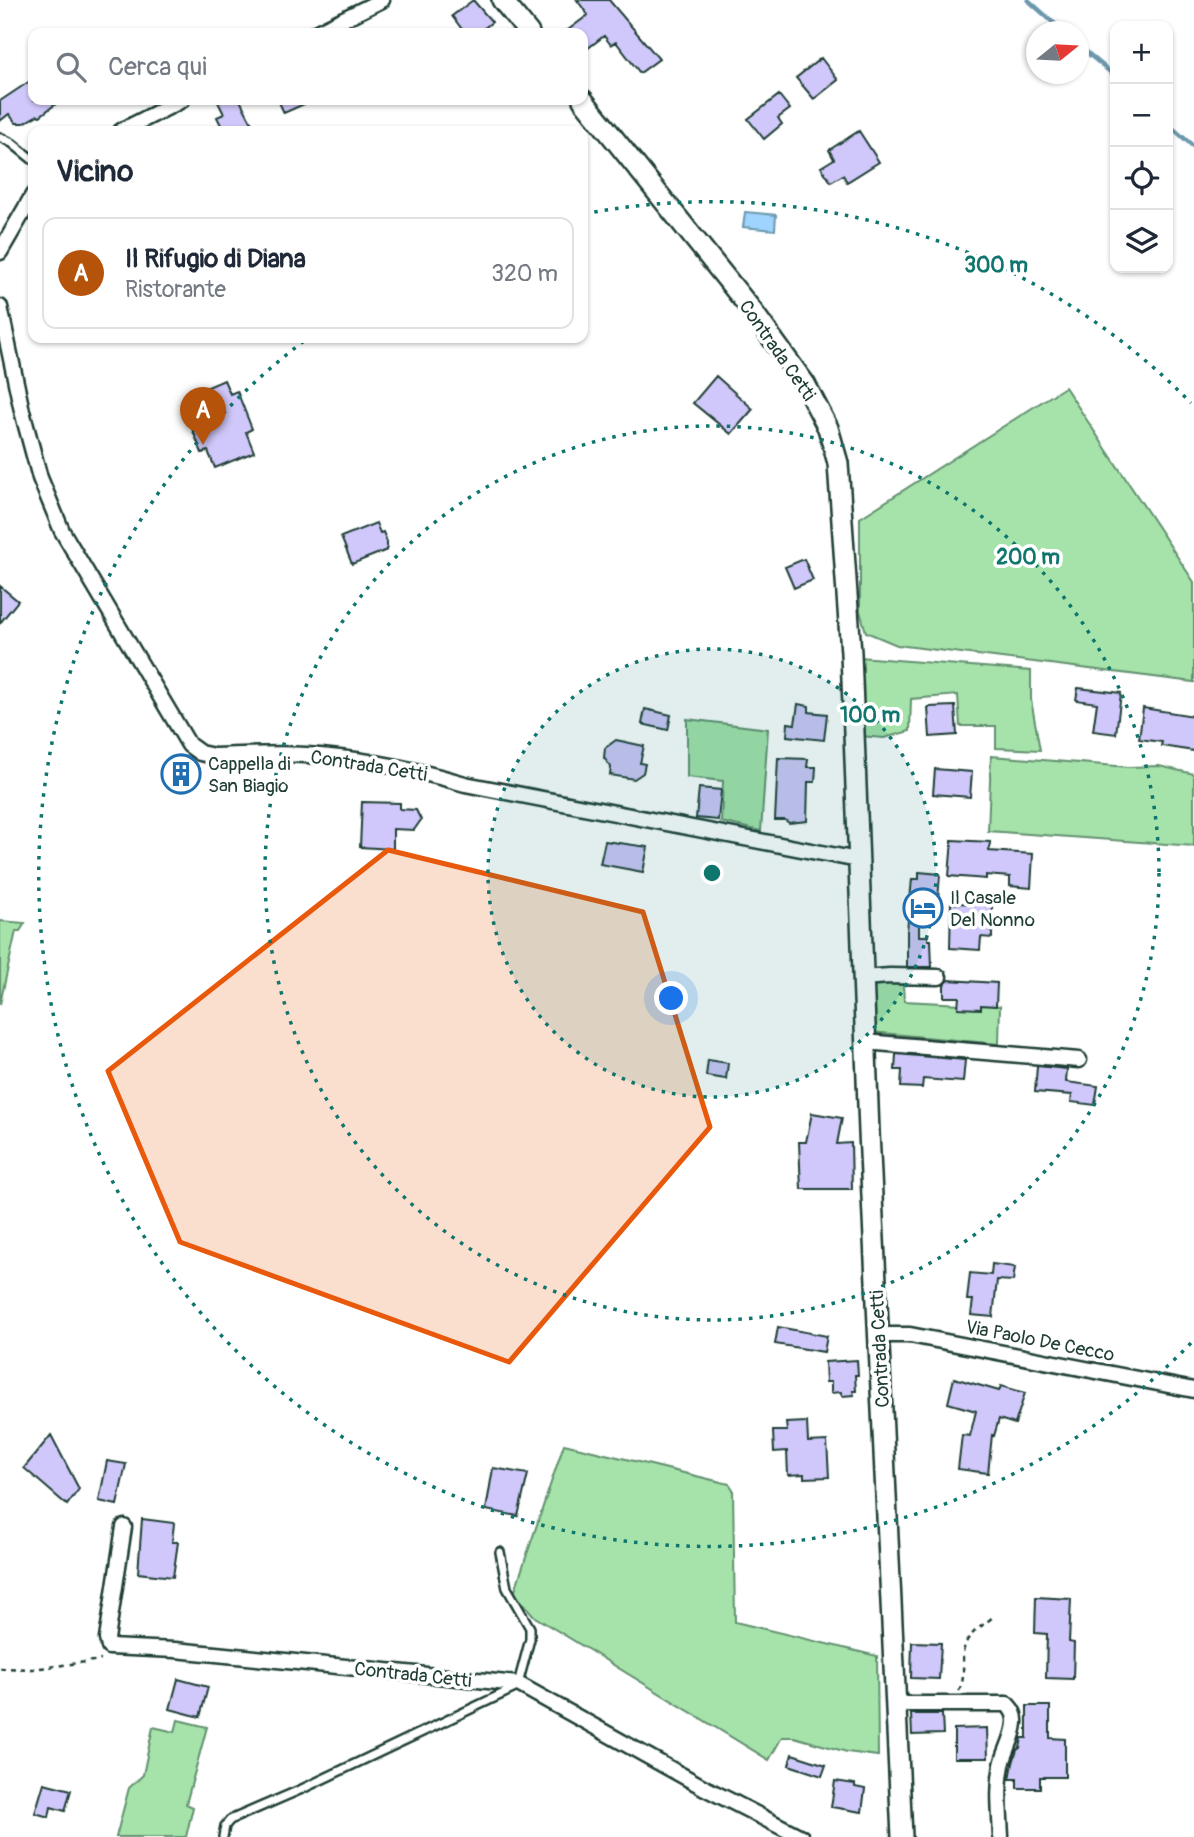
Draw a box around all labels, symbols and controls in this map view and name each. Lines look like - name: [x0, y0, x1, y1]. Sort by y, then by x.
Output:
- north arrow: [1026, 21, 1089, 84]
- map controls: [1110, 21, 1173, 273]
- button: +: [1110, 21, 1173, 84]
- search box: [28, 28, 588, 105]
- icon: search: [52, 48, 90, 86]
- text: Cerca qui: [108, 51, 207, 83]
- button: −: [1110, 84, 1173, 147]
- button: locate: [1110, 147, 1173, 210]
- text: Vicino: [56, 153, 133, 190]
- button: layers: [1110, 210, 1173, 273]
- text: Il Rifugio di Diana: [125, 243, 306, 275]
- text: 300 m: [964, 252, 1028, 279]
- text: A: [74, 259, 88, 288]
- text: 320 m: [491, 259, 558, 288]
- text: Ristorante: [125, 275, 226, 304]
- street label: Contrada Cetti: [734, 296, 821, 406]
- pin: A: [180, 387, 226, 445]
- text: 200 m: [996, 544, 1060, 571]
- text: 100 m: [840, 702, 900, 729]
- street label: Contrada Cetti: [309, 745, 429, 787]
- place label: Cappella di San Biagio: [208, 752, 291, 798]
- building icon: Cappella di San Biagio: [160, 753, 202, 795]
- centre of rings: [700, 861, 724, 885]
- place label: Il Casale Del Nonno: [950, 886, 1035, 932]
- hotel icon: Il Casale Del Nonno: [902, 887, 944, 929]
- your location: [654, 981, 688, 1015]
- street label: Contrada Cetti: [865, 1290, 895, 1408]
- street label: Via Paolo De Cecco: [963, 1315, 1116, 1367]
- street label: Contrada Cetti: [353, 1657, 473, 1693]

